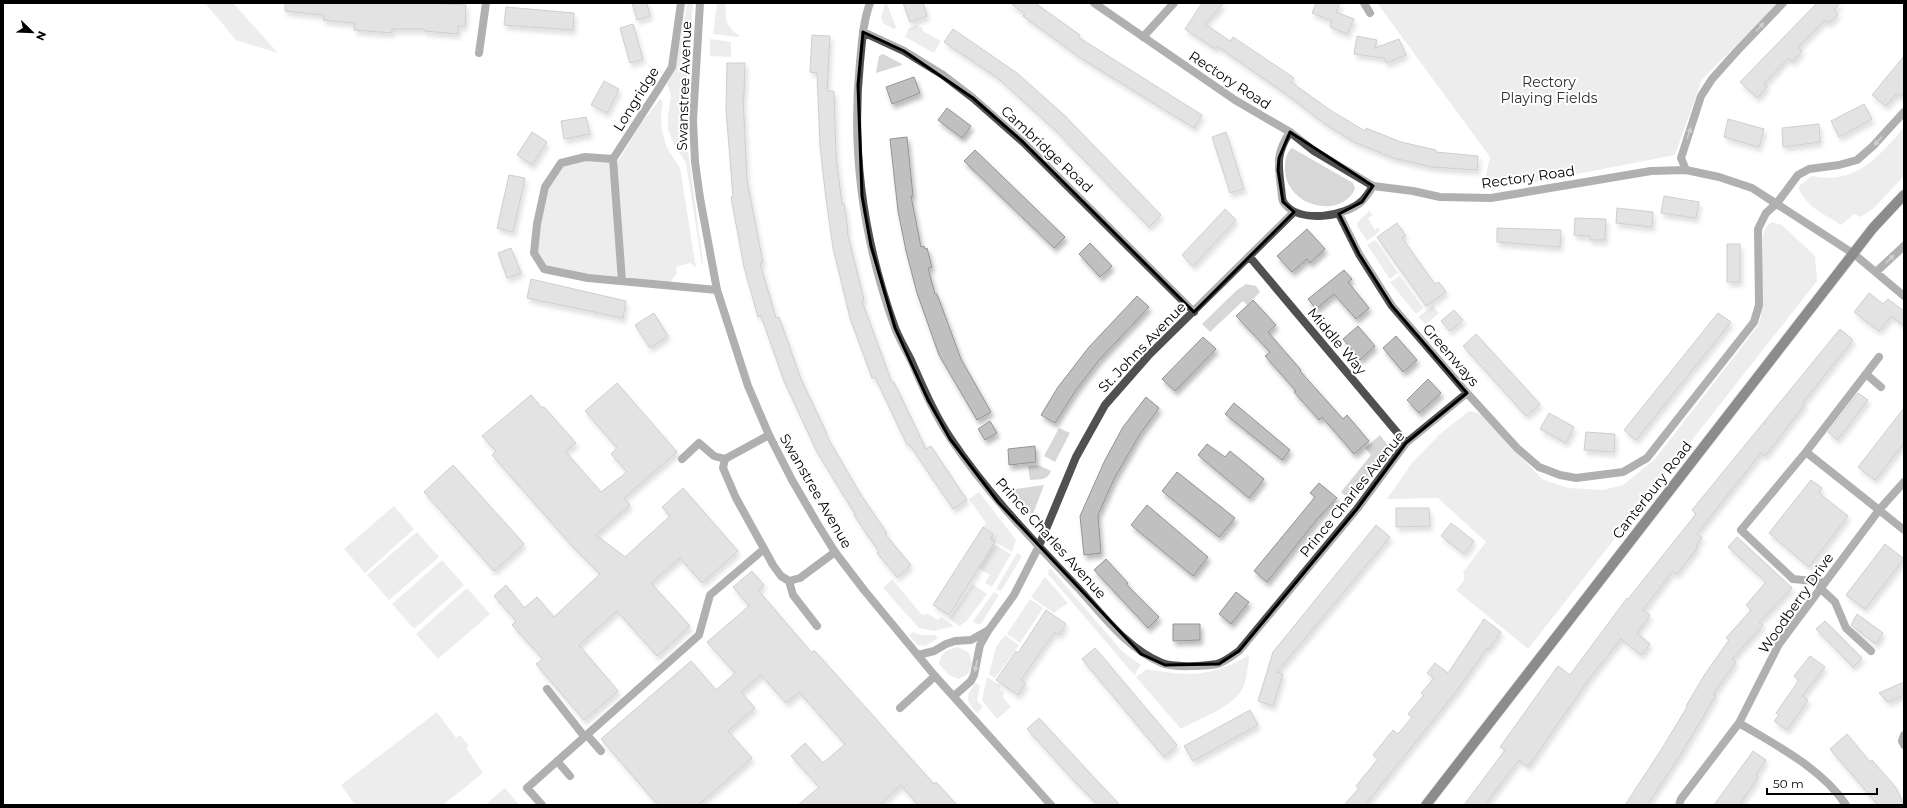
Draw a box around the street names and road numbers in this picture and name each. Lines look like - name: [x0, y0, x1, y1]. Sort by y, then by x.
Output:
- street label: Swanstree Avenue: [673, 21, 695, 151]
- street label: Rectory Road: [1186, 47, 1274, 113]
- street label: Longridge: [609, 63, 663, 135]
- street label: Cambridge Road: [997, 102, 1097, 196]
- street label: Rectory Road: [1480, 162, 1576, 192]
- street label: St. Johns Avenue: [1094, 298, 1190, 396]
- street label: Middle Way: [1304, 304, 1371, 379]
- street label: Greenways: [1419, 320, 1483, 390]
- street label: Prince Charles Avenue: [1296, 427, 1408, 561]
- street label: Swanstree Avenue: [776, 430, 856, 552]
- street label: Canterbury Road: [1608, 437, 1696, 543]
- street label: Prince Charles Avenue: [992, 474, 1110, 602]
- street label: Woodberry Drive: [1755, 549, 1837, 657]

